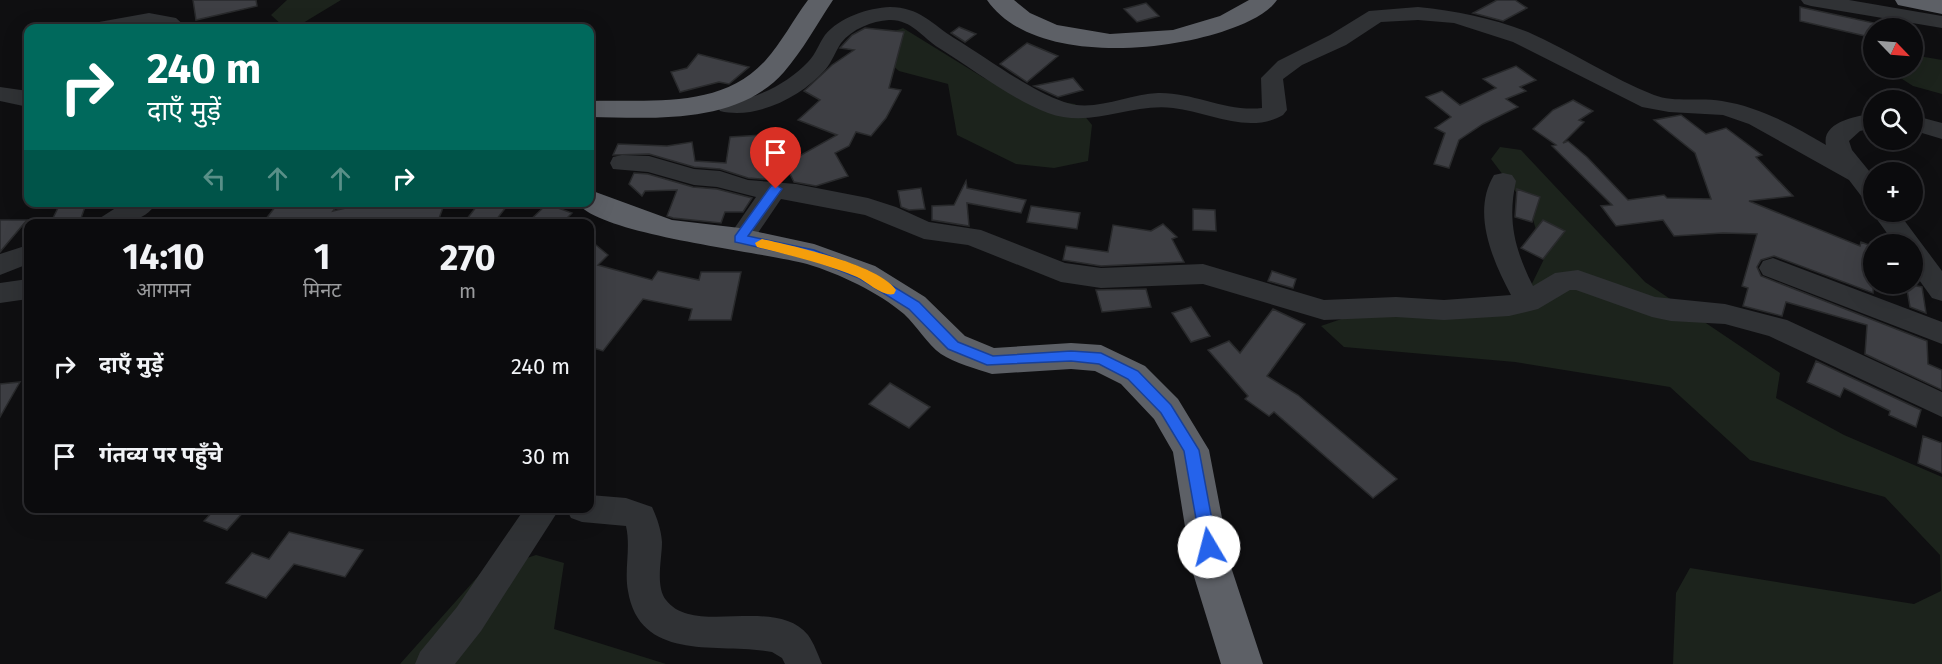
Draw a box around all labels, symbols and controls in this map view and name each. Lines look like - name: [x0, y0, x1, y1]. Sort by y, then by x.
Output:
- north arrow: [1863, 18, 1923, 78]
- map controls: [1863, 18, 1923, 294]
- text: 240 m: [147, 44, 261, 94]
- icon: right: [48, 48, 126, 126]
- button: search: [1863, 90, 1923, 150]
- text: दाएँ मुड़ें: [147, 95, 221, 127]
- pin: [750, 127, 801, 189]
- icon: arrive: [759, 136, 792, 169]
- icon: left: [198, 162, 231, 195]
- icon: ahead: [261, 162, 294, 195]
- icon: ahead: [324, 162, 357, 195]
- icon: right: [387, 162, 420, 195]
- button: +: [1863, 162, 1923, 222]
- button: −: [1863, 234, 1923, 294]
- text: 14:10: [122, 235, 205, 279]
- text: 1: [314, 235, 331, 279]
- text: 270: [440, 236, 496, 280]
- text: आगमन: [136, 278, 191, 302]
- text: मिनट: [303, 278, 341, 302]
- text: m: [459, 279, 476, 303]
- icon: right: [48, 350, 81, 383]
- text: दाएँ मुड़ें: [99, 351, 163, 378]
- text: 240 m: [511, 353, 570, 380]
- icon: arrive: [48, 440, 81, 473]
- text: गंतव्य पर पहुँचे: [99, 441, 223, 468]
- text: 30 m: [522, 443, 570, 470]
- position arrow: [1177, 515, 1241, 579]

